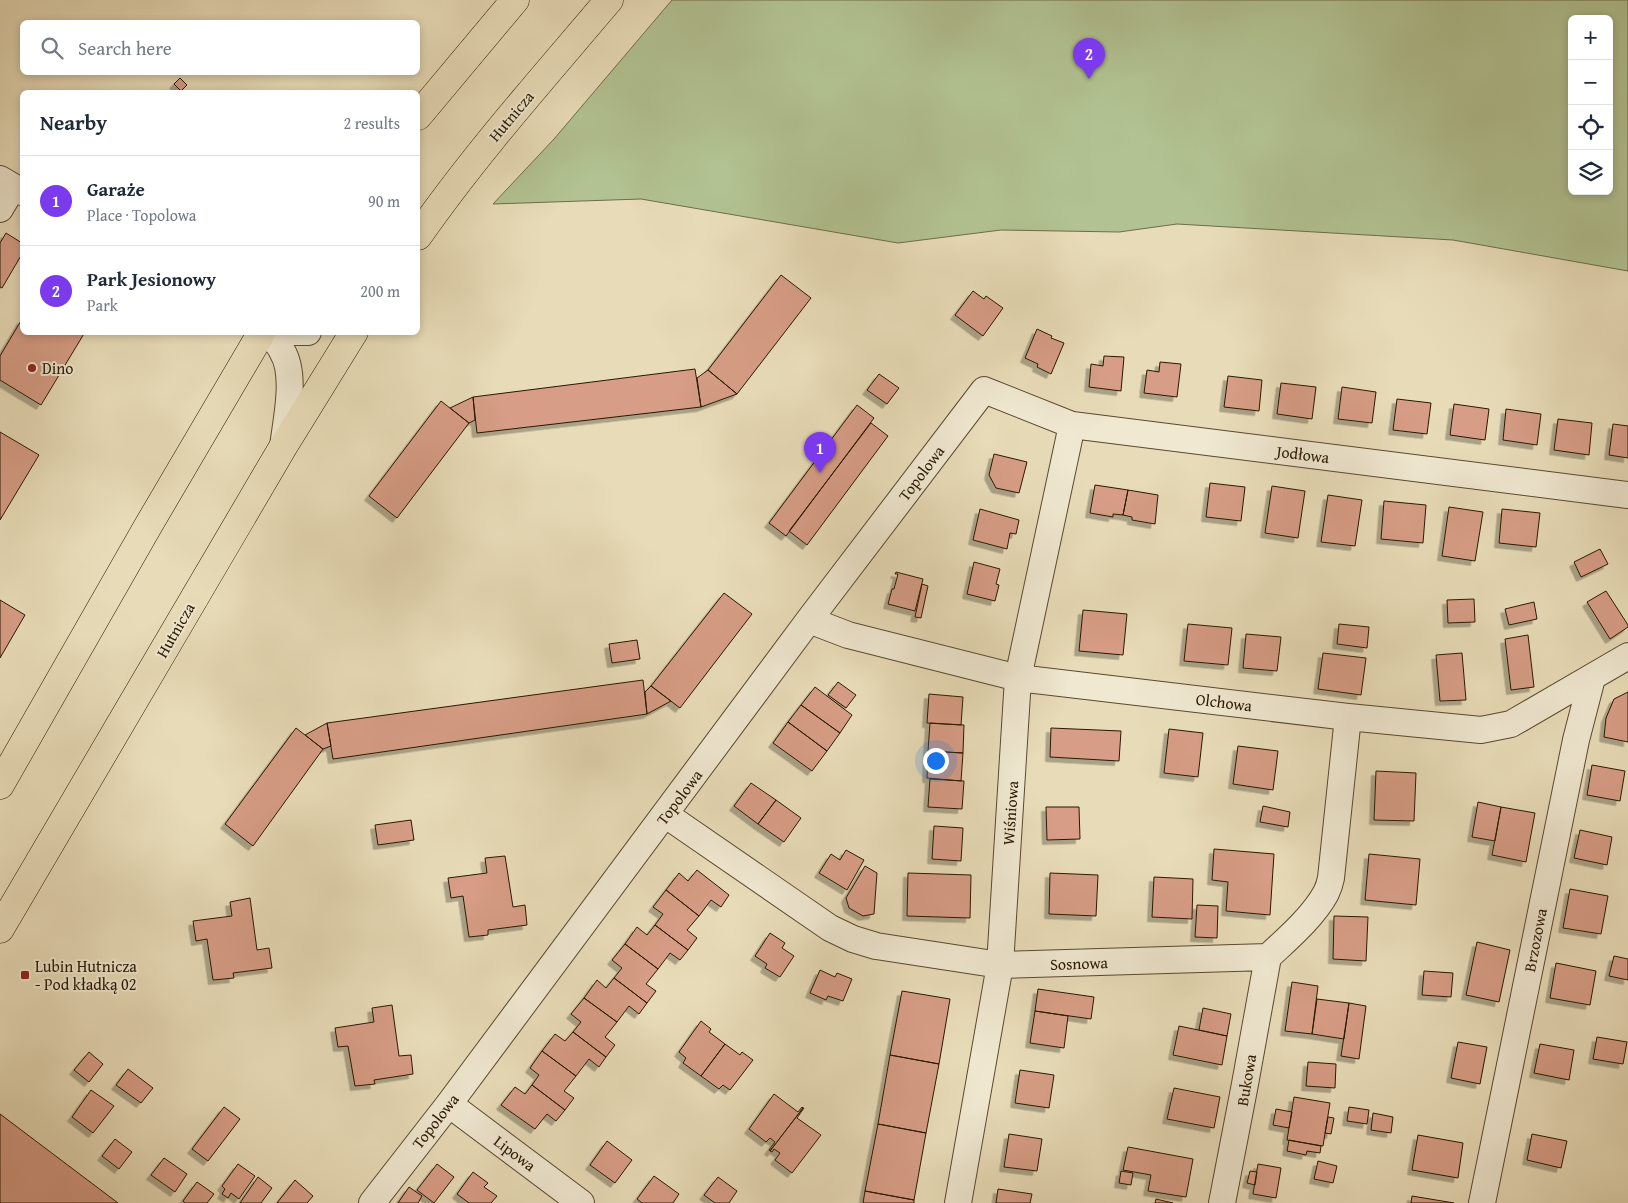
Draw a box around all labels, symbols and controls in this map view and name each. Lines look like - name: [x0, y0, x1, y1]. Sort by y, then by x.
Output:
- map controls: [1568, 15, 1613, 195]
- button: +: [1568, 15, 1613, 60]
- search box: [20, 20, 420, 75]
- icon: search: [38, 34, 66, 62]
- text: Search here: [78, 34, 172, 62]
- pin: 2: [1073, 38, 1105, 79]
- button: −: [1568, 60, 1613, 105]
- street label: Hutnicza: [483, 85, 540, 147]
- button: locate: [1568, 105, 1613, 150]
- text: Nearby: [40, 107, 107, 138]
- text: 2 results: [343, 111, 400, 135]
- button: layers: [1568, 150, 1613, 195]
- text: Garaże: [87, 175, 145, 203]
- text: 1: [52, 189, 60, 213]
- text: 90 m: [368, 189, 400, 213]
- text: Place · Topolowa: [87, 203, 196, 227]
- text: Park Jesionowy: [87, 265, 216, 293]
- text: 2: [52, 279, 60, 303]
- text: 200 m: [360, 279, 400, 303]
- text: Park: [87, 293, 118, 317]
- place label: Dino: [42, 356, 73, 380]
- marker: Dino: [26, 362, 38, 374]
- pin: 1: [804, 432, 836, 473]
- street label: Jodłowa: [1273, 439, 1331, 469]
- street label: Topolowa: [892, 440, 950, 506]
- street label: Hutnicza: [150, 598, 201, 662]
- street label: Olchowa: [1194, 687, 1254, 717]
- your location: [923, 748, 949, 774]
- street label: Topolowa: [650, 764, 708, 830]
- street label: Wiśniowa: [996, 780, 1024, 846]
- street label: Brzozowa: [1517, 906, 1553, 974]
- street label: Sosnowa: [1050, 950, 1109, 976]
- place label: Lubin Hutnicza - Pod kładką 02: [35, 954, 137, 996]
- marker: Lubin Hutnicza - Pod kładką 02: [19, 969, 31, 981]
- street label: Bukowa: [1230, 1052, 1262, 1108]
- street label: Topolowa: [406, 1088, 465, 1154]
- street label: Lipowa: [489, 1129, 542, 1177]

